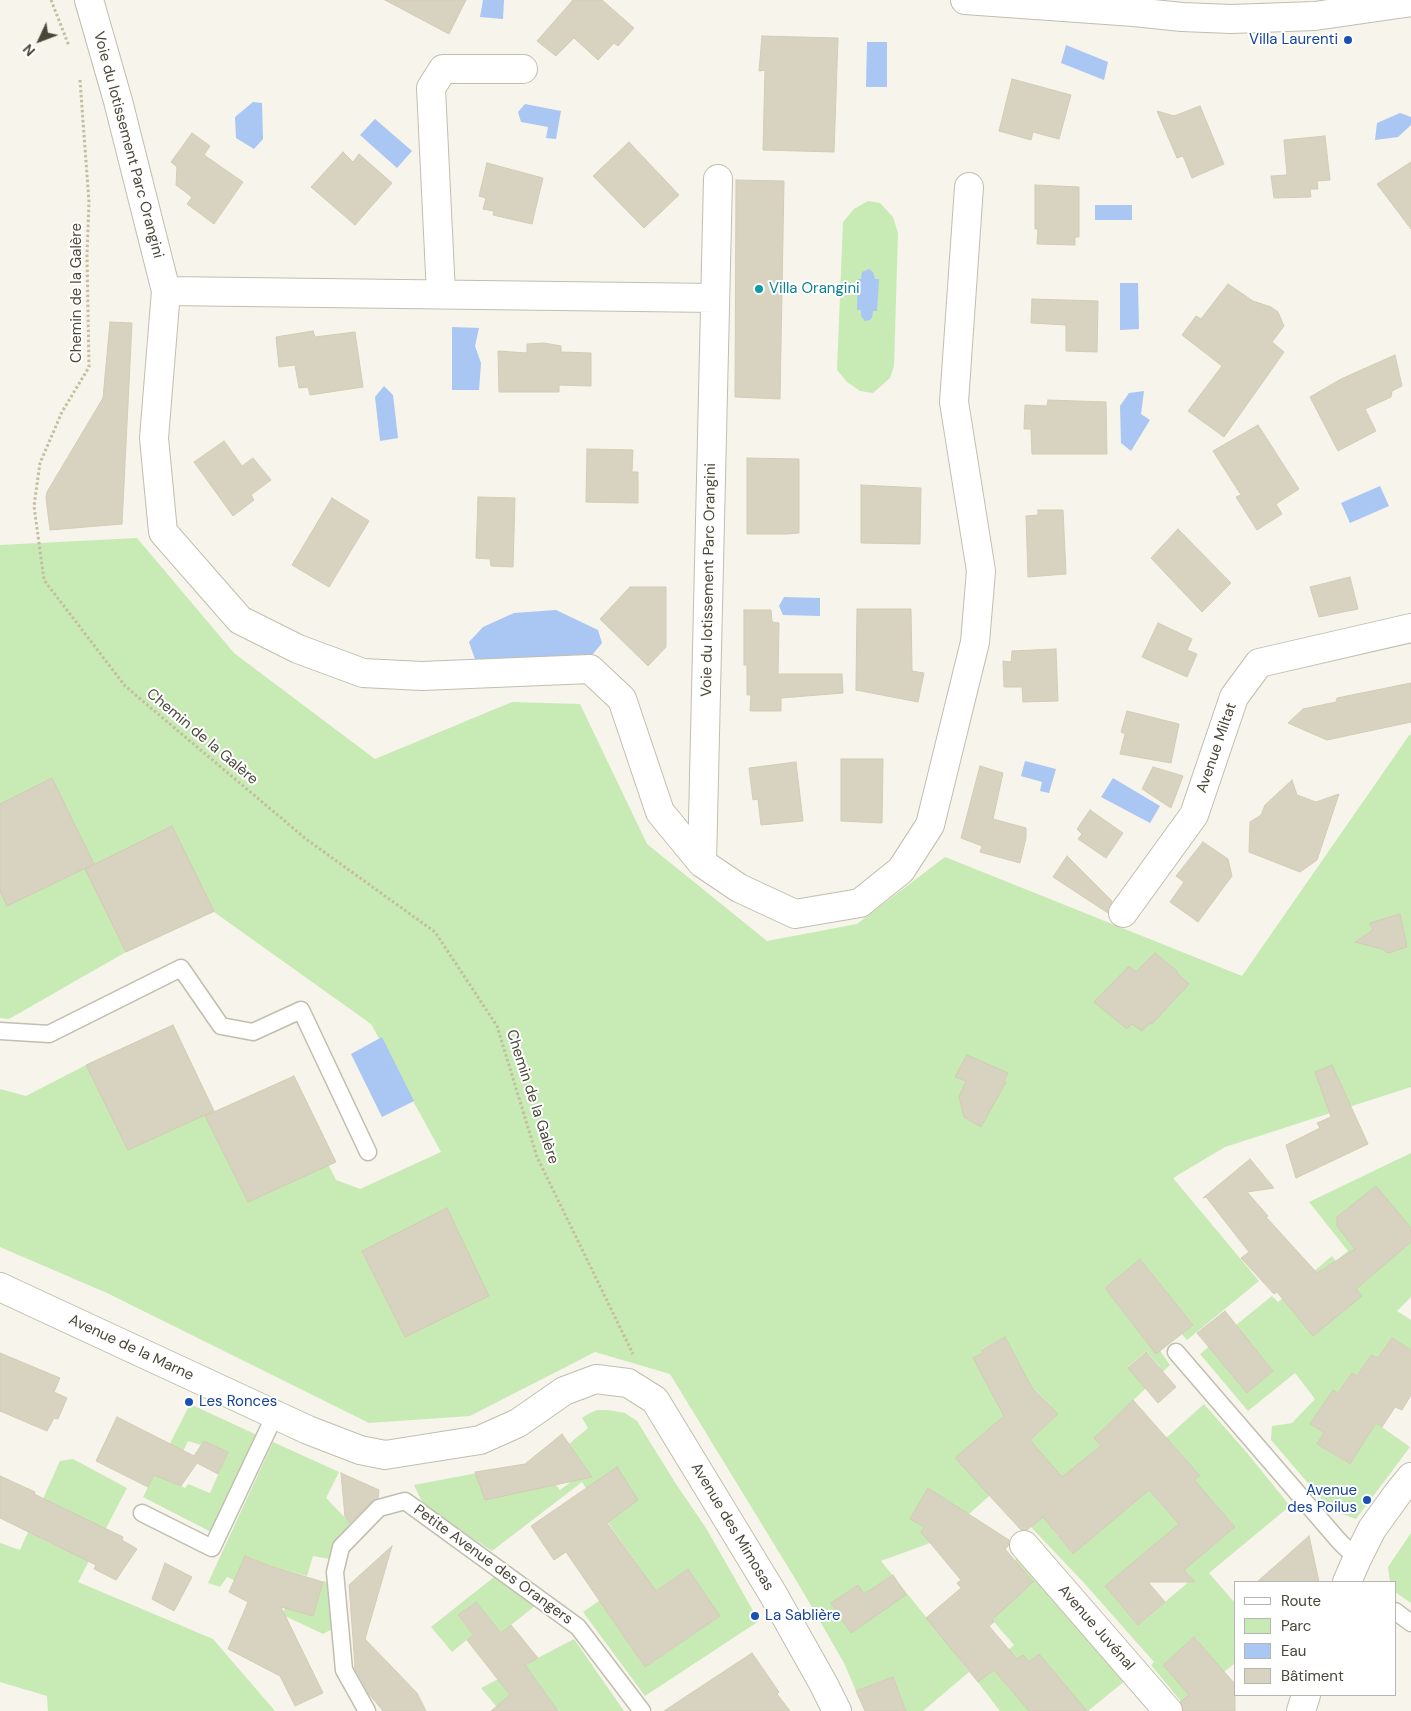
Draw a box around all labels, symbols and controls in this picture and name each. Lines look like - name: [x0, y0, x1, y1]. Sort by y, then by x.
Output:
- north arrow: [15, 15, 65, 65]
- street label: Voie du lotissement Parc Orangini: [89, 30, 167, 260]
- place label: Villa Laurenti: [1249, 31, 1338, 49]
- marker: Villa Laurenti: [1342, 34, 1354, 46]
- text: N: [19, 40, 39, 60]
- street label: Chemin de la Galère: [68, 223, 86, 363]
- place label: Villa Orangini: [769, 280, 860, 298]
- marker: Villa Orangini: [753, 283, 765, 295]
- street label: Voie du lotissement Parc Orangini: [698, 463, 720, 697]
- street label: Chemin de la Galère: [143, 685, 261, 789]
- street label: Avenue Miltat: [1193, 701, 1241, 795]
- street label: Chemin de la Galère: [502, 1028, 562, 1166]
- street label: Avenue de la Marne: [66, 1311, 196, 1385]
- place label: Les Ronces: [199, 1393, 277, 1411]
- marker: Les Ronces: [183, 1396, 195, 1408]
- street label: Avenue des Mimosas: [687, 1460, 777, 1594]
- place label: Avenue des Poilus: [1287, 1482, 1357, 1517]
- marker: Avenue des Poilus: [1361, 1494, 1373, 1506]
- street label: Petite Avenue des Orangers: [410, 1501, 576, 1629]
- legend: [1234, 1581, 1396, 1696]
- street label: Avenue Juvénal: [1054, 1582, 1138, 1674]
- text: Route: [1281, 1591, 1321, 1611]
- place label: La Sablière: [765, 1607, 841, 1625]
- marker: La Sablière: [749, 1610, 761, 1622]
- text: Parc: [1281, 1616, 1311, 1636]
- text: Eau: [1281, 1641, 1306, 1661]
- text: Bâtiment: [1281, 1666, 1344, 1686]

